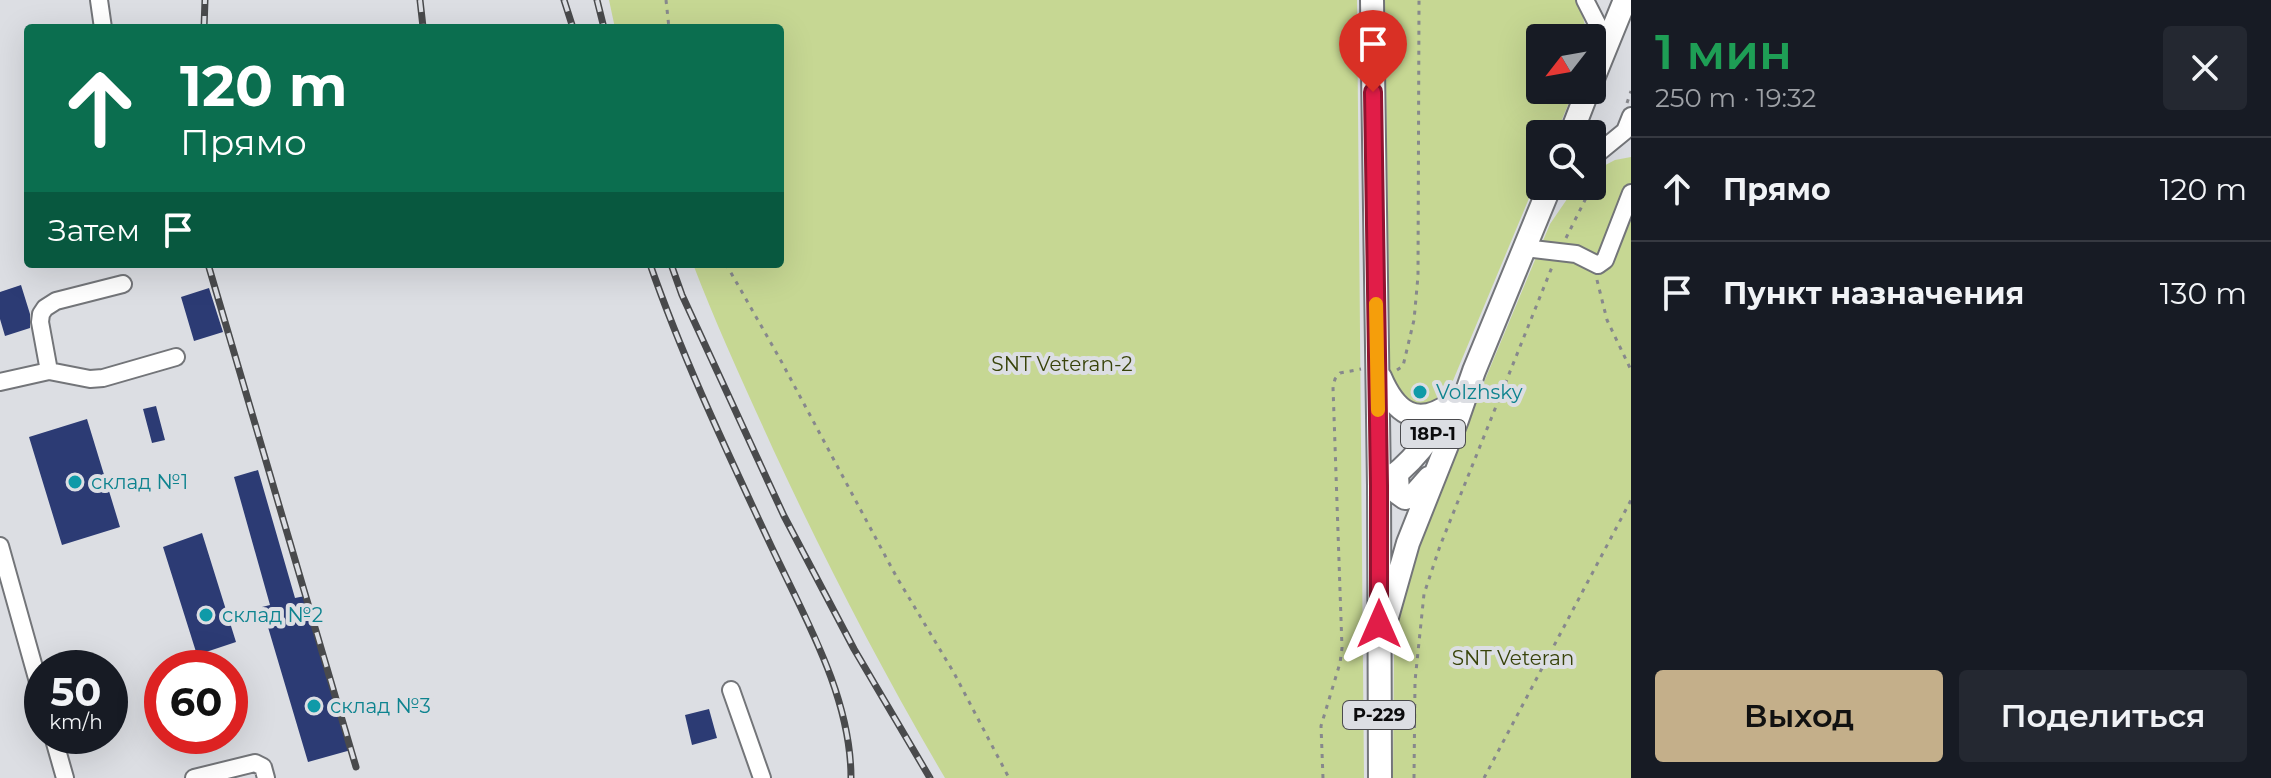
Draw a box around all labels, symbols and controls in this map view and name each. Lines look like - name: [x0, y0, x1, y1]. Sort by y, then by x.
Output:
- pin: [1339, 10, 1407, 92]
- icon: arrive: [1351, 22, 1395, 66]
- text: 1 мин: [1655, 23, 1792, 81]
- north arrow: [1526, 24, 1606, 104]
- map controls: [1526, 24, 1606, 200]
- button: close: [2163, 26, 2247, 110]
- text: 120 m: [180, 52, 348, 120]
- icon: ahead: [48, 56, 152, 160]
- text: 250 m · 19:32: [1655, 82, 1816, 114]
- text: Прямо: [180, 120, 307, 164]
- button: search: [1526, 120, 1606, 200]
- icon: ahead: [1655, 167, 1699, 211]
- text: Прямо: [1723, 171, 1831, 208]
- text: 120 m: [2160, 171, 2247, 208]
- icon: arrive: [156, 208, 200, 252]
- text: Затем: [48, 212, 140, 249]
- icon: arrive: [1655, 271, 1699, 315]
- text: Пункт назначения: [1723, 275, 2024, 312]
- text: 130 m: [2160, 275, 2247, 312]
- park label: SNT Veteran-2: [991, 352, 1133, 376]
- place label: Volzhsky: [1436, 380, 1523, 404]
- marker: Volzhsky: [1411, 383, 1429, 401]
- road number: 18Р-1: [1401, 420, 1465, 448]
- place label: склад №1: [91, 470, 188, 494]
- marker: склад №1: [66, 473, 84, 491]
- position arrow: [1337, 582, 1421, 666]
- place label: склад №2: [222, 603, 323, 627]
- marker: склад №2: [197, 606, 215, 624]
- park label: SNT Veteran: [1452, 646, 1574, 670]
- speed limit sign: 60: [144, 650, 248, 754]
- text: 50: [51, 667, 101, 716]
- button: Выход: [1655, 670, 1943, 762]
- button: Поделиться: [1959, 670, 2247, 762]
- place label: склад №3: [330, 694, 431, 718]
- marker: склад №3: [305, 697, 323, 715]
- road number: Р-229: [1343, 701, 1415, 729]
- text: km/h: [49, 710, 103, 734]

